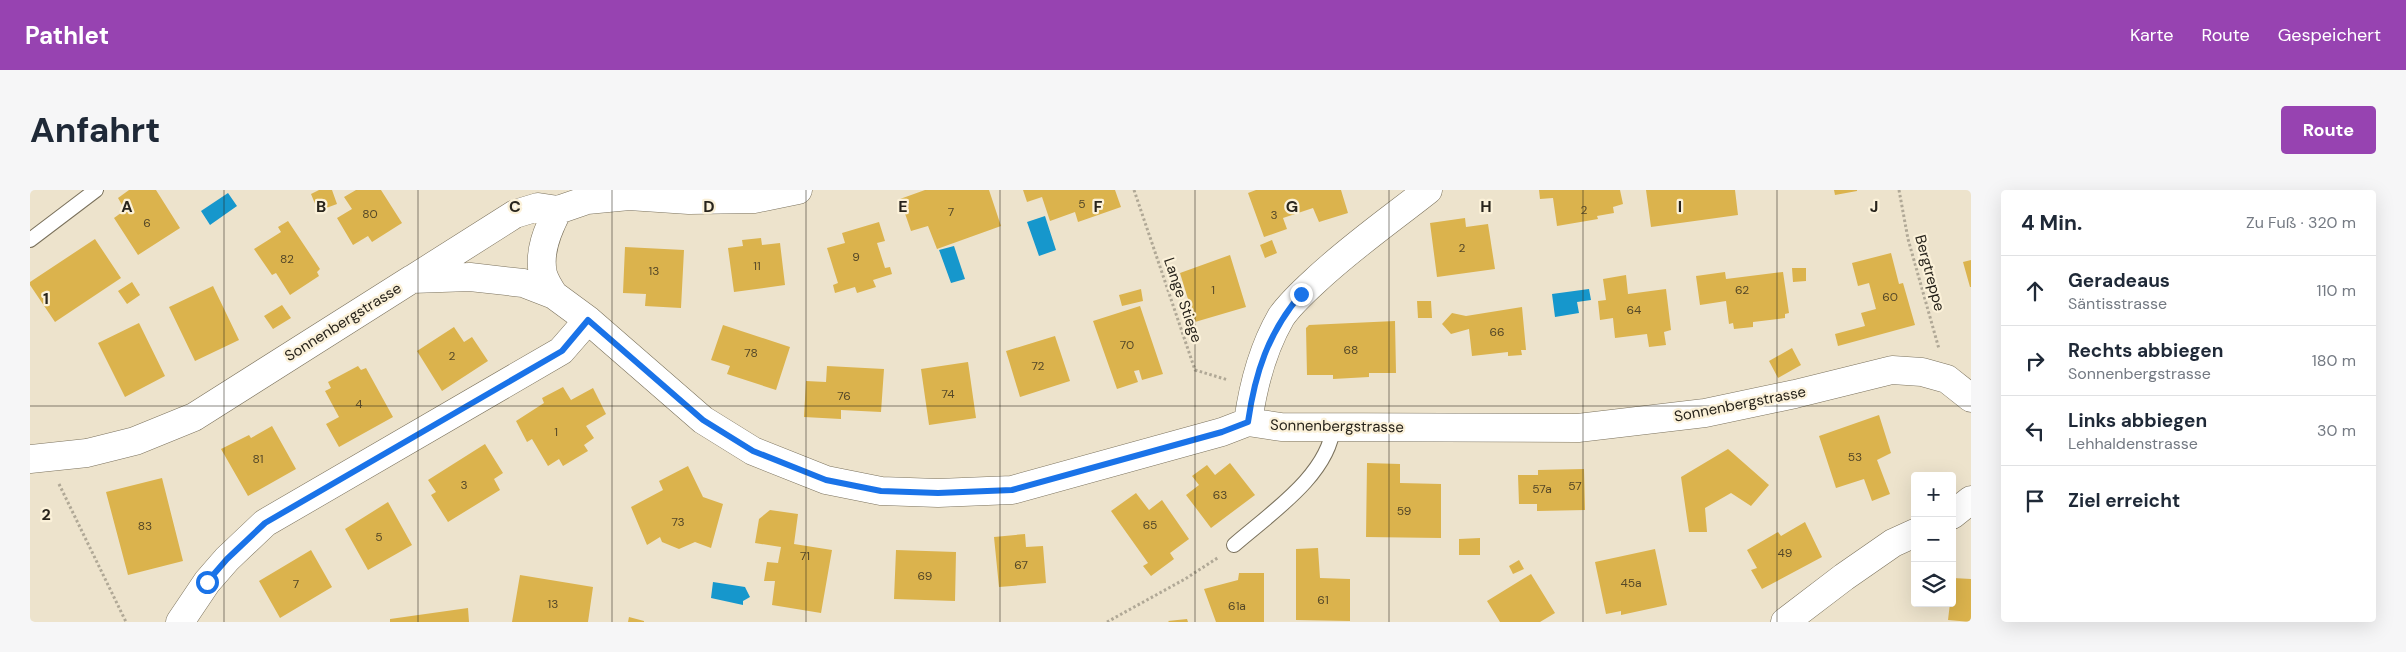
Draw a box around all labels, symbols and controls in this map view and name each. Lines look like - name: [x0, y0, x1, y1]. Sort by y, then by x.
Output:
- text: Pathlet: [25, 20, 109, 51]
- text: Karte: [2130, 23, 2174, 47]
- text: Route: [2202, 23, 2250, 47]
- text: Gespeichert: [2278, 23, 2381, 47]
- button: Route: [2281, 106, 2376, 154]
- text: Anfahrt: [30, 107, 160, 153]
- text: A: [121, 196, 133, 217]
- text: B: [316, 196, 326, 217]
- text: C: [509, 196, 521, 217]
- text: D: [703, 196, 715, 217]
- text: E: [898, 196, 908, 217]
- house number: 5: [1078, 196, 1086, 212]
- text: F: [1094, 196, 1103, 217]
- text: G: [1286, 196, 1298, 217]
- text: H: [1480, 196, 1492, 217]
- text: I: [1678, 196, 1682, 217]
- text: J: [1870, 196, 1878, 217]
- house number: 2: [1581, 202, 1588, 218]
- house number: 7: [948, 204, 954, 220]
- house number: 80: [362, 206, 378, 222]
- house number: 3: [1270, 207, 1278, 223]
- text: 4 Min.: [2021, 209, 2082, 237]
- text: Zu Fuß · 320 m: [2246, 212, 2356, 233]
- house number: 6: [143, 215, 151, 231]
- street label: Bergtreppe: [1910, 233, 1950, 313]
- house number: 2: [1459, 240, 1466, 256]
- house number: 9: [852, 249, 860, 265]
- house number: 82: [280, 251, 294, 267]
- street label: Lange Stiege: [1159, 255, 1207, 345]
- house number: 11: [753, 258, 761, 274]
- house number: 13: [649, 263, 659, 279]
- text: Geradeaus: [2068, 268, 2170, 293]
- icon: ahead: [2021, 277, 2049, 305]
- street label: Sonnenbergstrasse: [281, 278, 405, 366]
- text: 110 m: [2317, 280, 2356, 301]
- house number: 1: [1211, 282, 1215, 298]
- house number: 62: [1735, 282, 1749, 298]
- route end: [1290, 283, 1313, 306]
- text: 1: [43, 288, 49, 309]
- house number: 60: [1882, 289, 1898, 305]
- text: Säntisstrasse: [2068, 293, 2167, 314]
- house number: 64: [1627, 302, 1641, 318]
- house number: 66: [1489, 324, 1505, 340]
- house number: 70: [1120, 337, 1134, 353]
- text: Rechts abbiegen: [2068, 338, 2223, 363]
- house number: 68: [1344, 342, 1358, 358]
- house number: 78: [744, 345, 758, 361]
- icon: right: [2021, 347, 2049, 375]
- house number: 2: [449, 348, 456, 364]
- text: 180 m: [2312, 350, 2356, 371]
- house number: 72: [1031, 358, 1045, 374]
- text: Sonnenbergstrasse: [2068, 363, 2211, 384]
- street label: Sonnenbergstrasse: [1672, 381, 1808, 427]
- house number: 74: [942, 386, 954, 402]
- house number: 76: [837, 388, 851, 404]
- house number: 4: [355, 396, 363, 412]
- text: Links abbiegen: [2068, 408, 2207, 433]
- street label: Sonnenbergstrasse: [1270, 415, 1404, 437]
- icon: left: [2021, 417, 2049, 445]
- text: 30 m: [2317, 420, 2356, 441]
- house number: 1: [554, 424, 558, 440]
- text: Lehhaldenstrasse: [2068, 433, 2198, 454]
- house number: 53: [1848, 449, 1862, 465]
- house number: 81: [253, 451, 263, 467]
- map controls: [1911, 472, 1956, 607]
- button: +: [1911, 472, 1956, 517]
- house number: 3: [460, 477, 468, 493]
- house number: 57: [1568, 478, 1582, 494]
- house number: 57a: [1532, 481, 1552, 497]
- house number: 63: [1213, 487, 1227, 503]
- icon: arrive: [2021, 487, 2049, 515]
- text: Ziel erreicht: [2068, 488, 2180, 513]
- house number: 59: [1397, 503, 1411, 519]
- text: 2: [41, 504, 51, 525]
- house number: 73: [671, 514, 685, 530]
- house number: 65: [1143, 517, 1157, 533]
- button: −: [1911, 517, 1956, 562]
- house number: 83: [138, 518, 152, 534]
- house number: 5: [375, 529, 383, 545]
- house number: 49: [1778, 545, 1792, 561]
- house number: 71: [800, 548, 810, 564]
- house number: 67: [1014, 557, 1028, 573]
- button: layers: [1911, 562, 1956, 607]
- house number: 69: [918, 568, 932, 584]
- route start: [196, 571, 219, 594]
- house number: 45a: [1620, 575, 1642, 591]
- house number: 7: [293, 576, 299, 592]
- house number: 61: [1317, 592, 1329, 608]
- house number: 13: [548, 596, 558, 612]
- house number: 61a: [1228, 598, 1246, 614]

